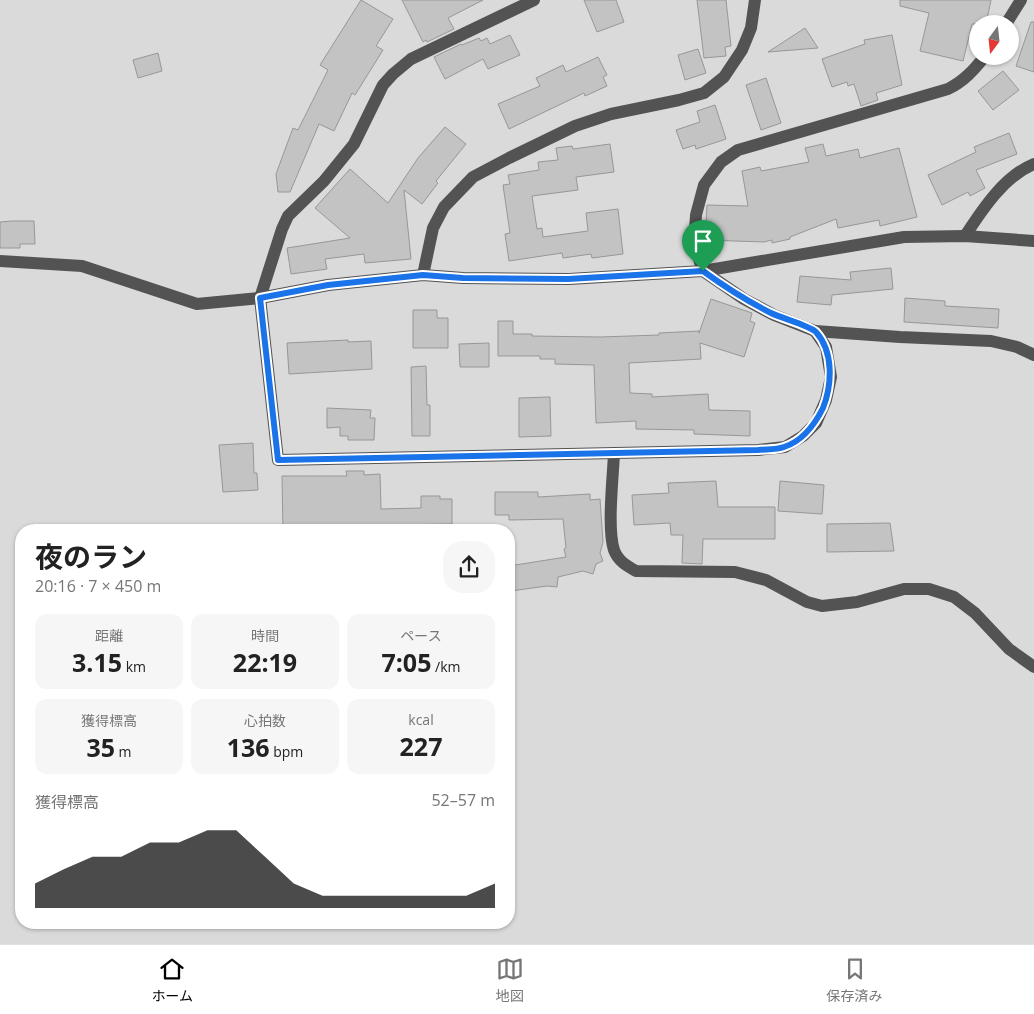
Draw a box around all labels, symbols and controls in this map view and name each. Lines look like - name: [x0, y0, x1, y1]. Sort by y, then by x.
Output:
- north arrow: [969, 15, 1019, 65]
- map controls: [969, 15, 1019, 65]
- pin: [682, 220, 724, 271]
- icon: arrive: [689, 227, 717, 255]
- text: 夜のラン: [35, 537, 147, 575]
- button: share: [443, 541, 495, 593]
- text: 20:16 · 7 × 450 m: [35, 575, 161, 597]
- text: 距離: [95, 626, 123, 645]
- text: 時間: [251, 626, 279, 645]
- text: ペース: [400, 626, 442, 645]
- text: 3.15: [72, 645, 122, 679]
- text: 22:19: [233, 645, 297, 679]
- text: 7:05: [381, 645, 431, 679]
- text: km: [122, 657, 146, 676]
- text: /km: [431, 657, 461, 676]
- text: kcal: [408, 710, 434, 729]
- text: 獲得標高: [81, 711, 137, 730]
- text: 心拍数: [244, 711, 286, 730]
- text: 227: [400, 729, 442, 763]
- text: 35: [86, 730, 115, 764]
- text: 136: [227, 730, 270, 764]
- text: m: [115, 742, 132, 761]
- text: bpm: [270, 742, 303, 761]
- text: 52–57 m: [431, 789, 495, 811]
- text: 獲得標高: [35, 791, 99, 813]
- tab: ホーム: [151, 955, 193, 1005]
- tab: 地図: [496, 955, 524, 1005]
- tab: 保存済み: [827, 955, 883, 1005]

